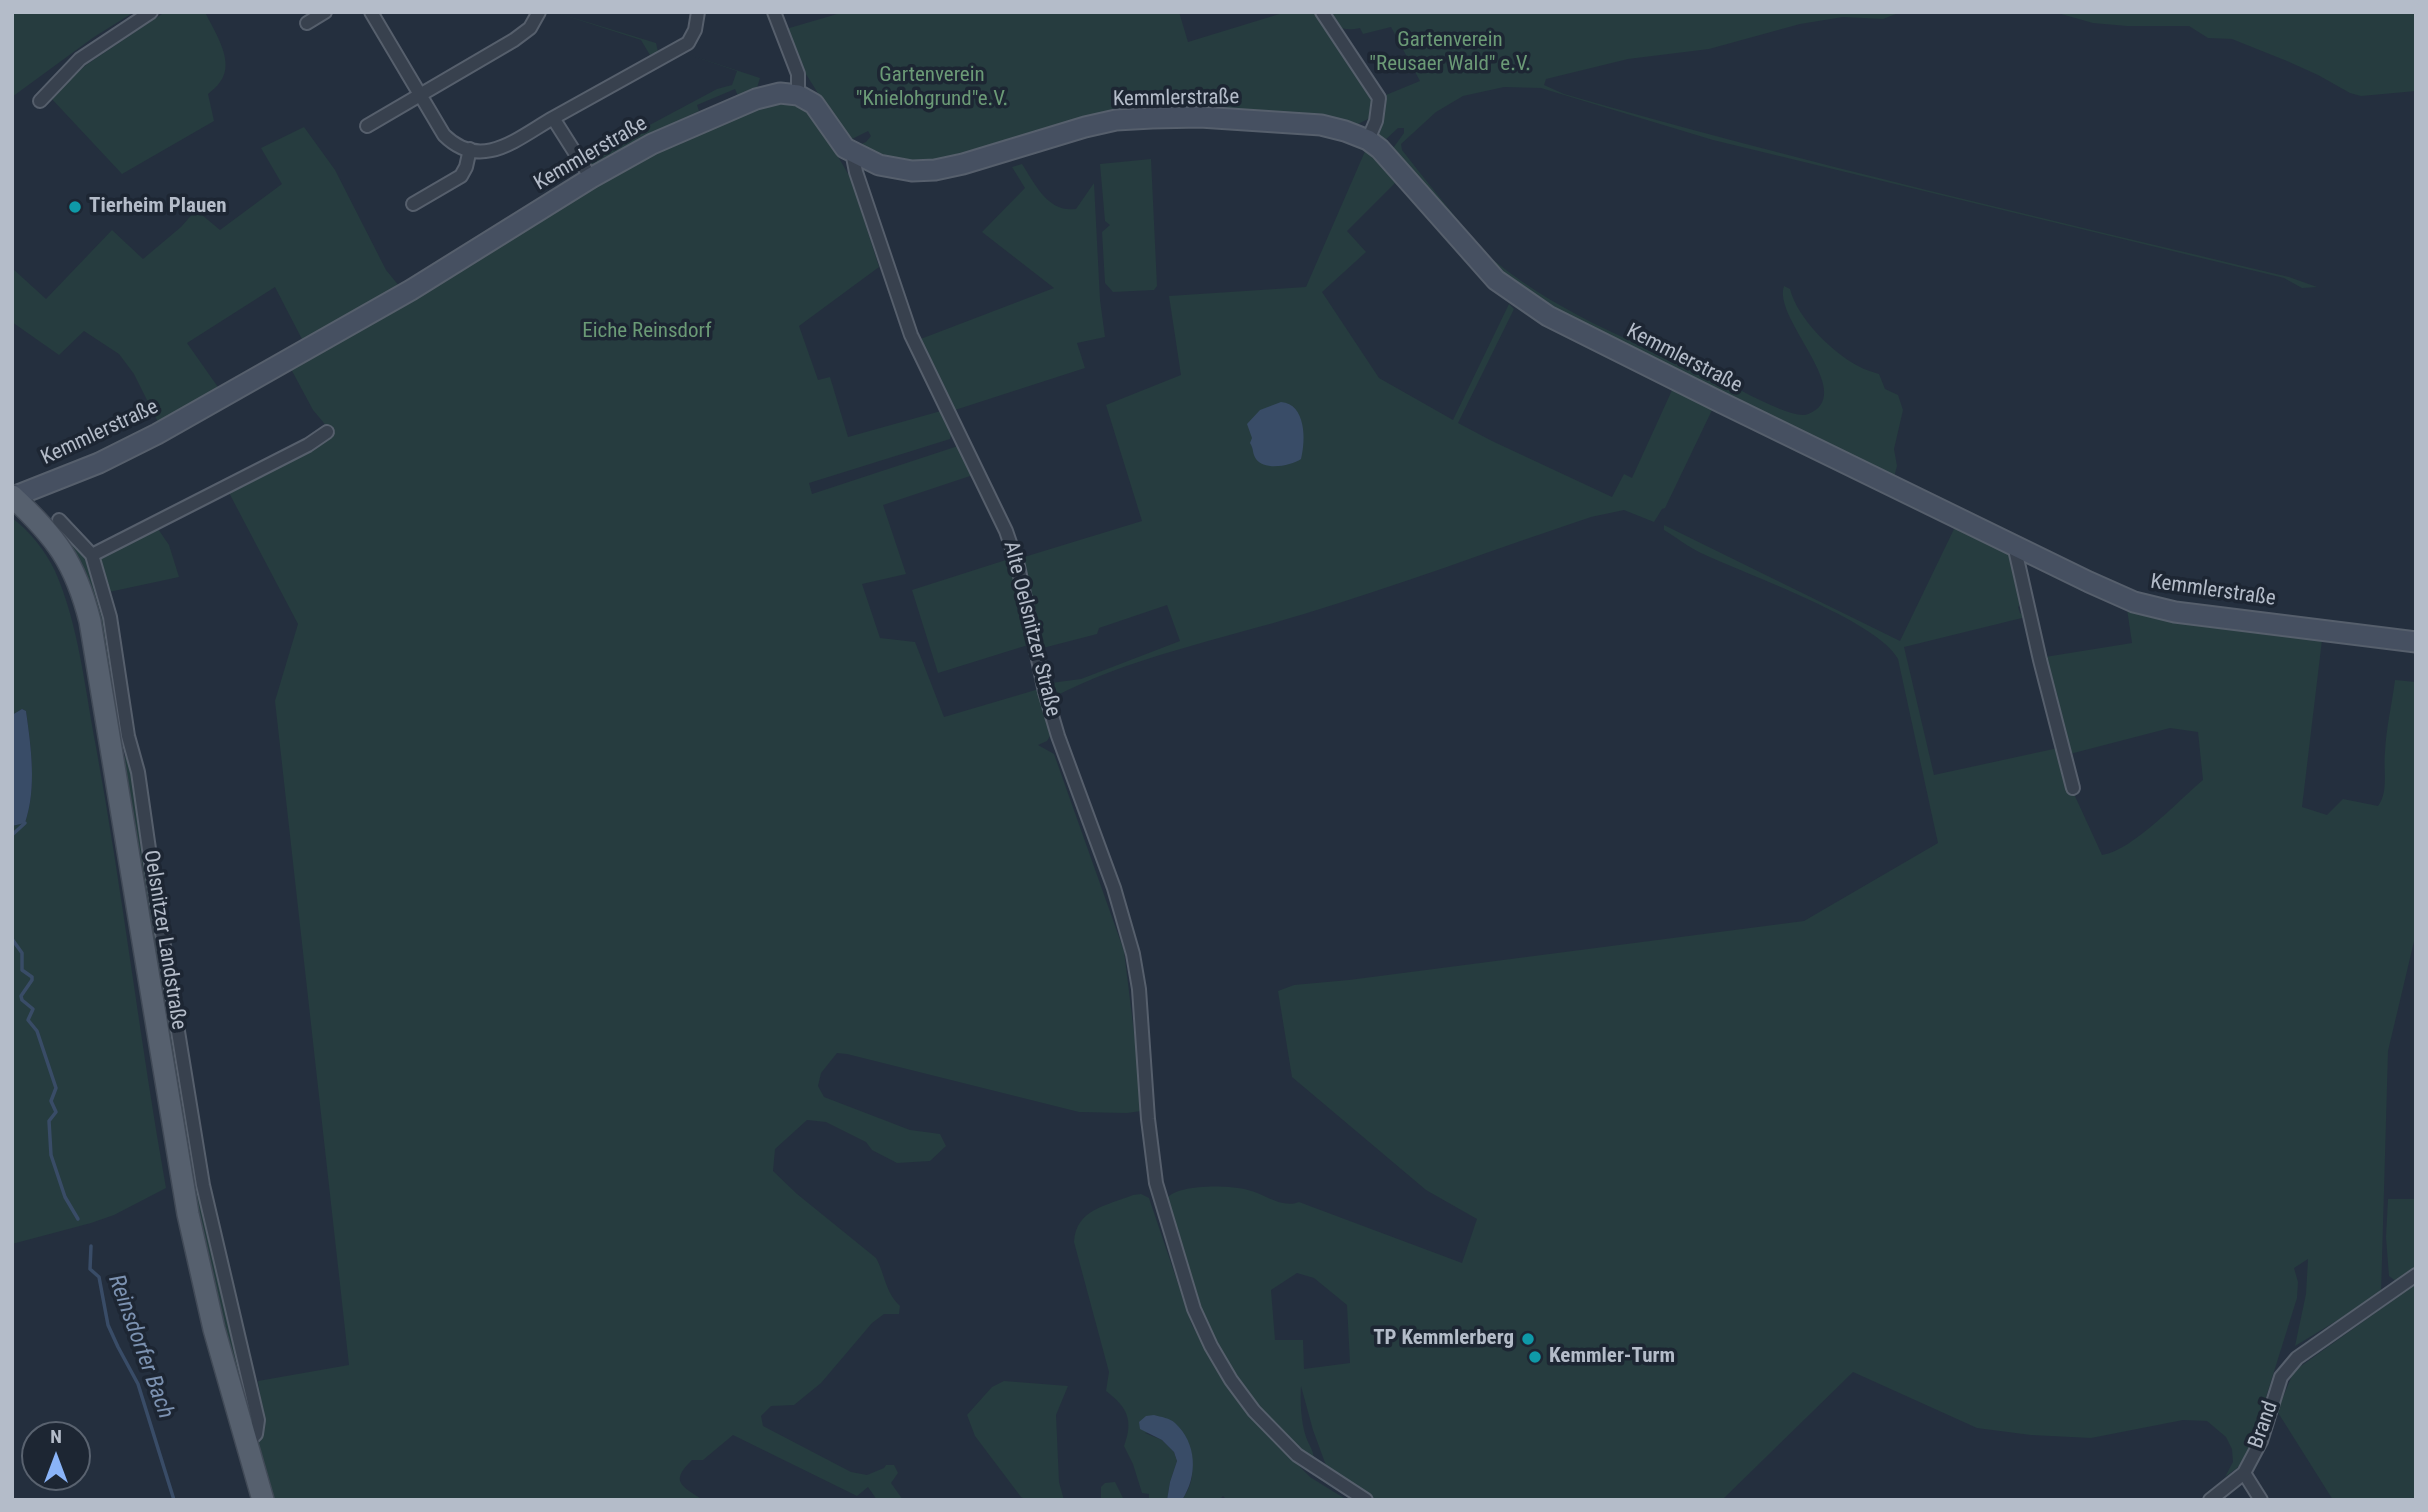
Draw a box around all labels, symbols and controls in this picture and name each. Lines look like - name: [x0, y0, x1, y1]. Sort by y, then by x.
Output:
- park label: Gartenverein "Reusaer Wald" e.V.: [1369, 28, 1531, 78]
- park label: Gartenverein "Knielohgrund"e.V.: [856, 63, 1008, 113]
- street label: Kemmlerstraße: [1113, 85, 1239, 113]
- street label: Kemmlerstraße: [530, 111, 652, 197]
- place label: Tierheim Plauen: [89, 194, 227, 220]
- marker: Tierheim Plauen: [67, 199, 83, 215]
- park label: Eiche Reinsdorf: [582, 319, 712, 345]
- street label: Kemmlerstraße: [1622, 319, 1746, 399]
- street label: Kemmlerstraße: [37, 395, 163, 471]
- street label: Alte Oelsnitzer Straße: [997, 539, 1065, 719]
- street label: Kemmlerstraße: [2149, 570, 2277, 612]
- street label: Oelsnitzer Landstraße: [137, 848, 191, 1032]
- water label: Reinsdorfer Bach: [101, 1271, 179, 1423]
- place label: TP Kemmlerberg: [1373, 1326, 1514, 1352]
- marker: TP Kemmlerberg: [1520, 1331, 1536, 1347]
- place label: Kemmler-Turm: [1549, 1344, 1675, 1370]
- marker: Kemmler-Turm: [1527, 1349, 1543, 1365]
- street label: Brand: [2244, 1398, 2284, 1452]
- north arrow: [21, 1421, 91, 1491]
- text: N: [50, 1425, 62, 1448]

